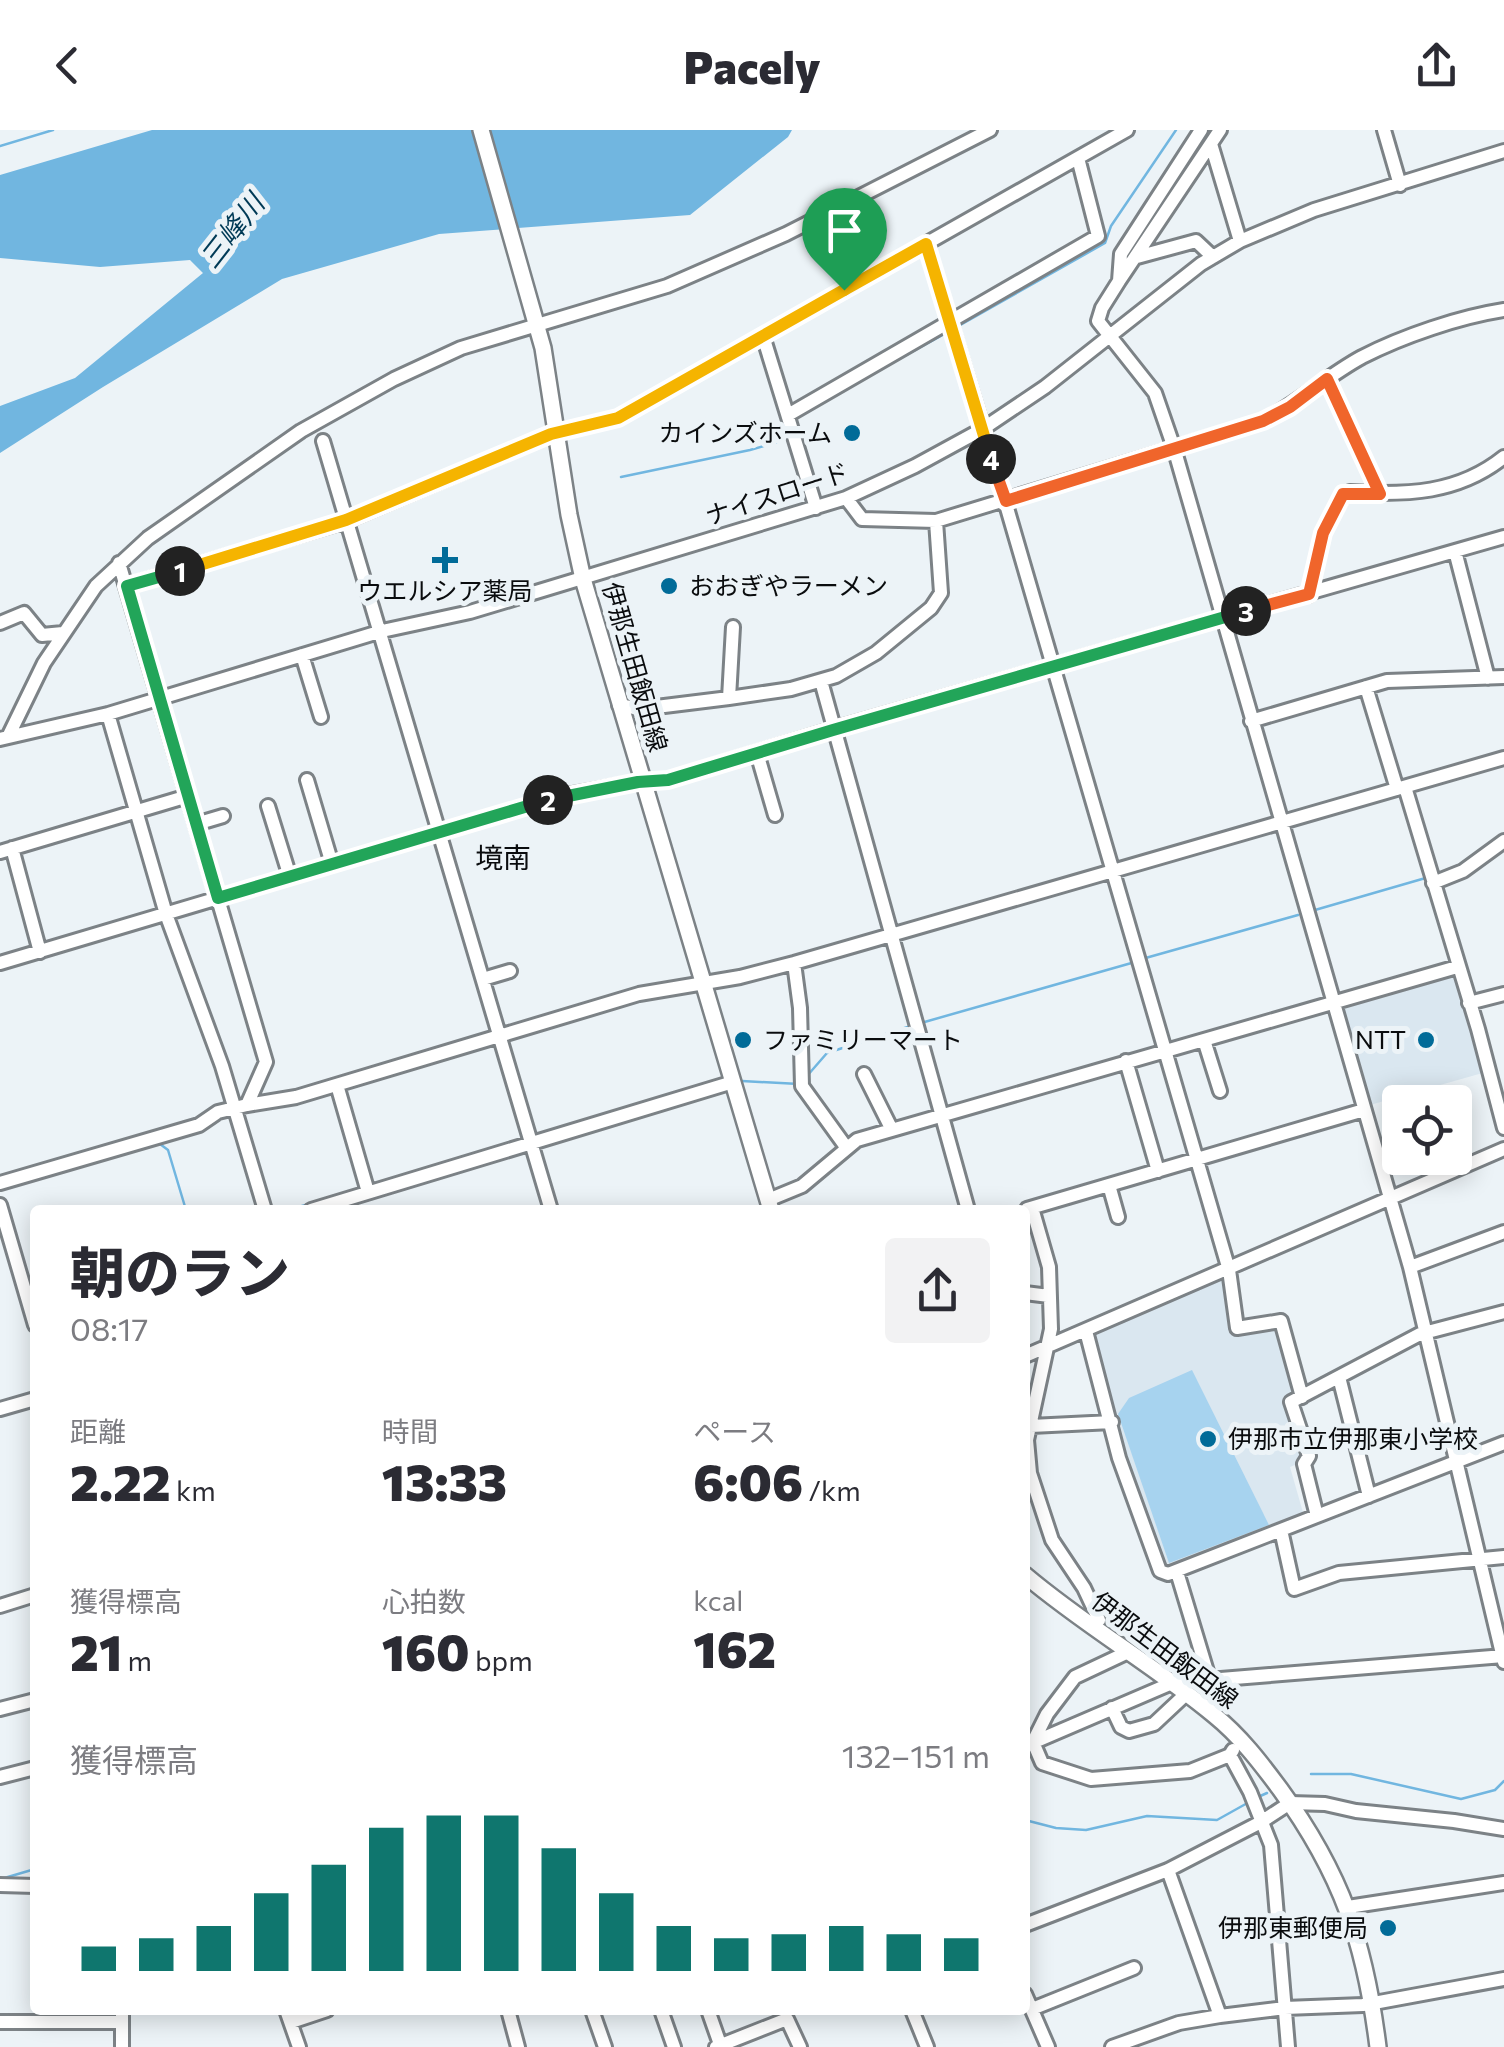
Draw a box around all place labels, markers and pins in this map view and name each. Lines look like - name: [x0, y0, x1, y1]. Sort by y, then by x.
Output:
- pin: [802, 188, 887, 291]
- place label: カインズホーム: [658, 417, 832, 447]
- marker: カインズホーム: [841, 422, 863, 444]
- pin: 4: [966, 434, 1016, 484]
- pin: 1: [155, 546, 205, 596]
- marker: ウエルシア薬局: [434, 549, 456, 571]
- place label: おおぎやラーメン: [689, 570, 888, 600]
- place label: ウエルシア薬局: [357, 575, 533, 605]
- marker: おおぎやラーメン: [658, 575, 680, 597]
- pin: 3: [1221, 586, 1271, 636]
- pin: 2: [523, 775, 573, 825]
- place label: ファミリーマート: [763, 1024, 963, 1054]
- place label: NTT: [1355, 1024, 1406, 1054]
- marker: ファミリーマート: [732, 1029, 754, 1051]
- marker: NTT: [1415, 1029, 1437, 1051]
- place label: 伊那市立伊那東小学校: [1228, 1423, 1478, 1453]
- marker: 伊那市立伊那東小学校: [1197, 1428, 1219, 1450]
- place label: 伊那東郵便局: [1218, 1912, 1368, 1942]
- marker: 伊那東郵便局: [1377, 1917, 1399, 1939]

